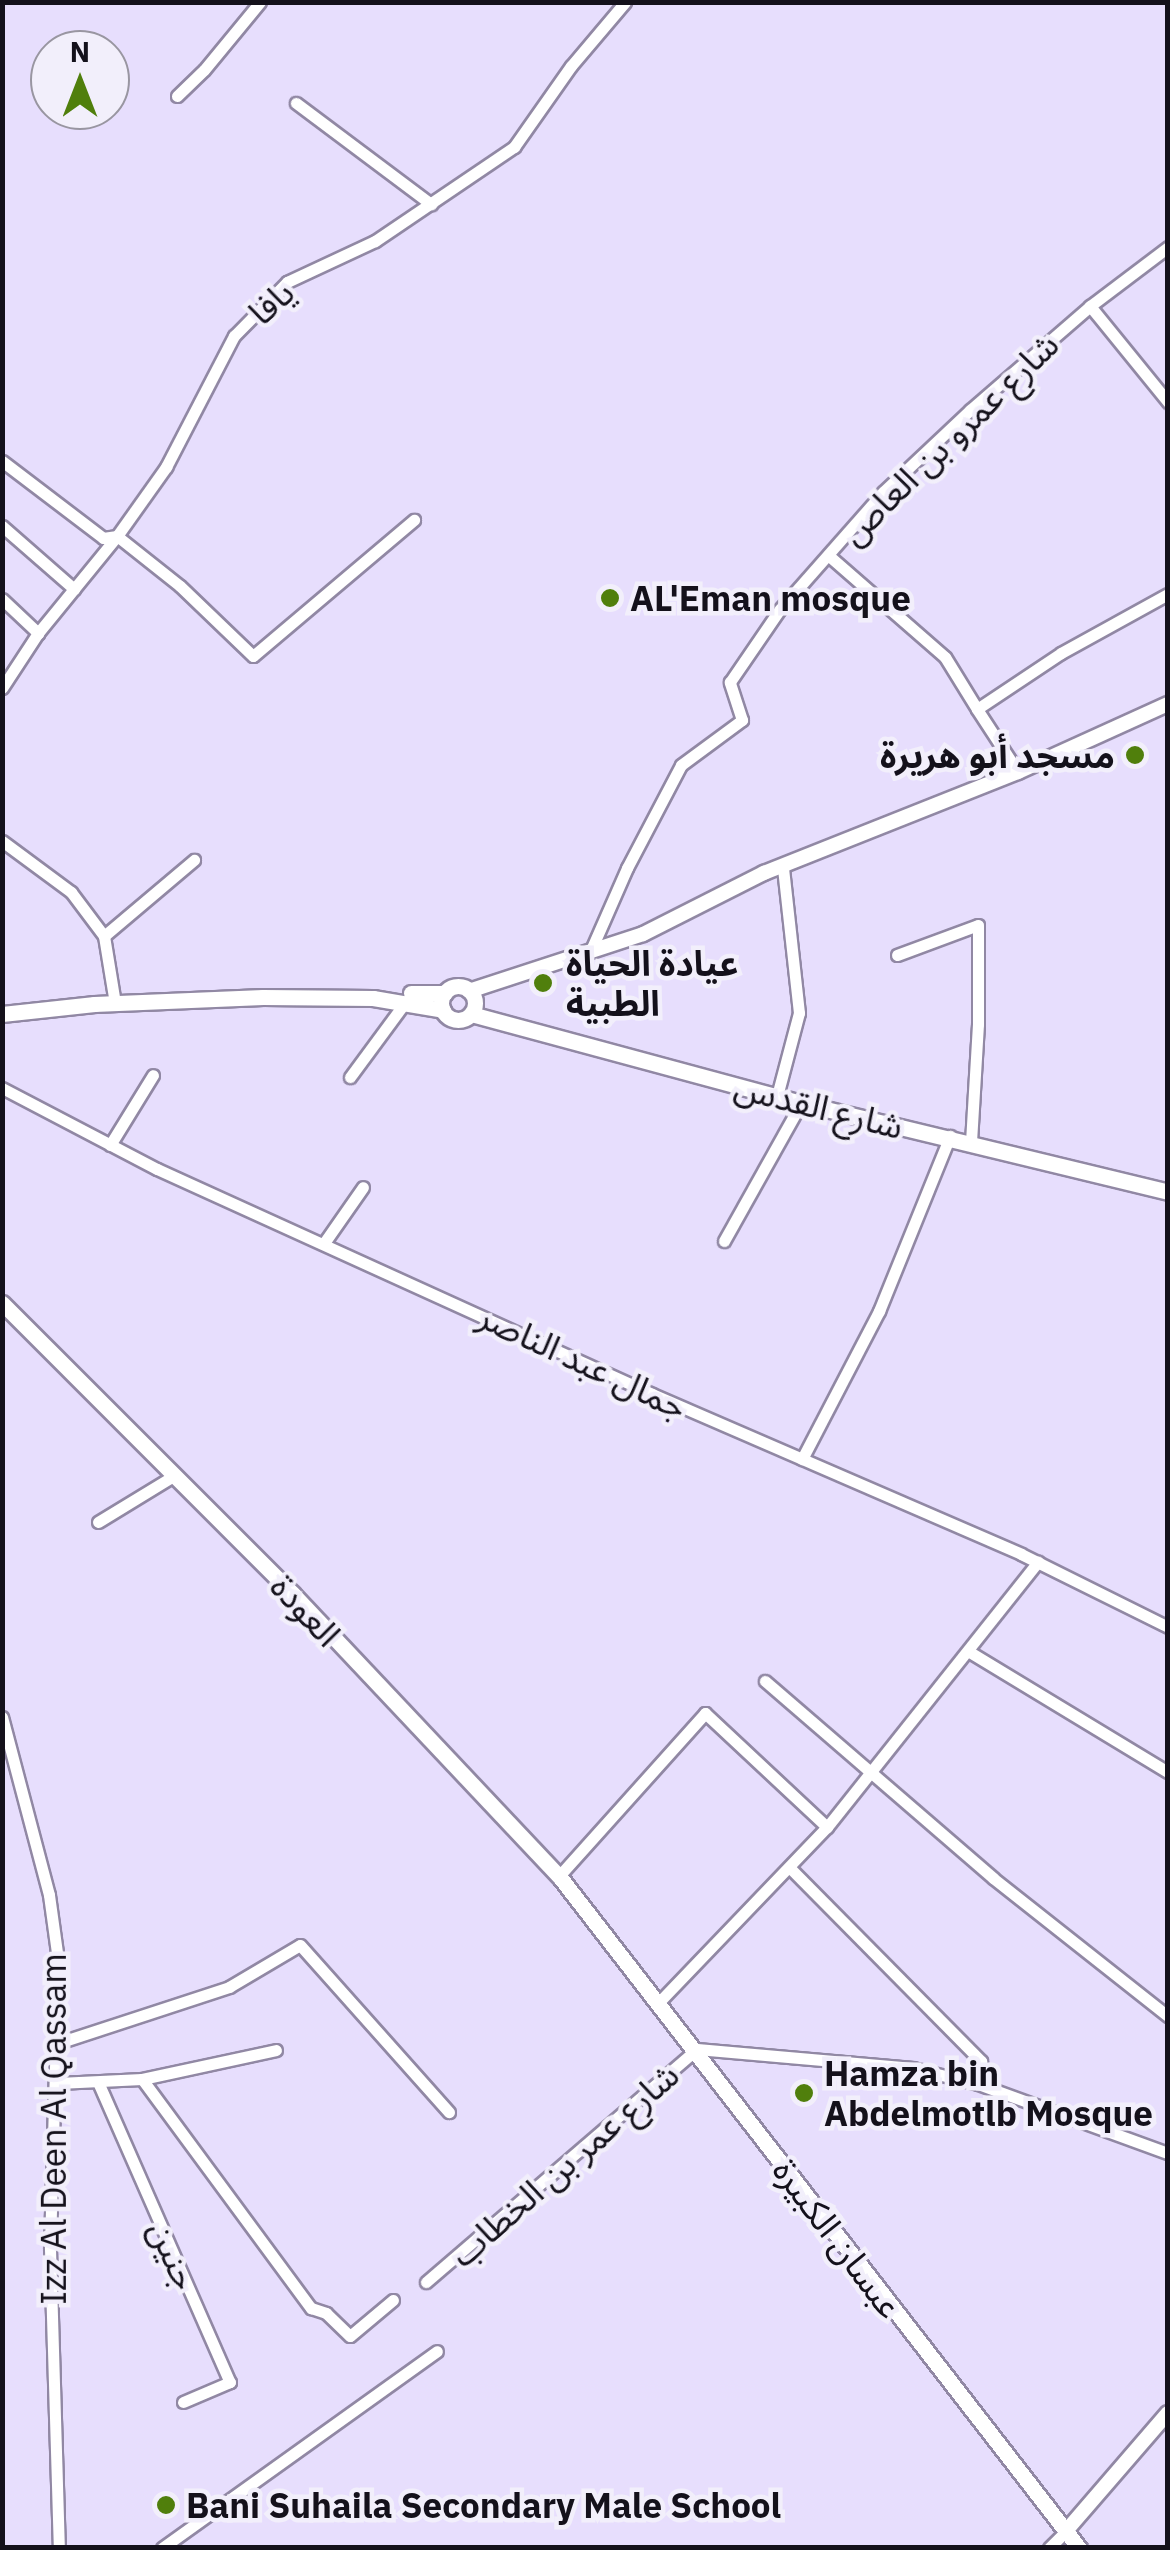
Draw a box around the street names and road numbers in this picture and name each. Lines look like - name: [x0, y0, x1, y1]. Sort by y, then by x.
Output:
- street label: يافا: [240, 271, 302, 333]
- street label: شارع عمرو بن العاص: [831, 323, 1067, 553]
- street label: شارع القدس: [730, 1065, 908, 1147]
- street label: جمال عبد الناصر: [472, 1294, 694, 1428]
- street label: العودة: [262, 1565, 350, 1655]
- street label: Izz Al Deen Al Qassam: [32, 1953, 74, 2305]
- street label: شارع عمر بن الخطاب: [441, 2053, 687, 2275]
- street label: عبسان الكبيرة: [764, 2150, 912, 2326]
- street label: جنين: [140, 2214, 208, 2296]

